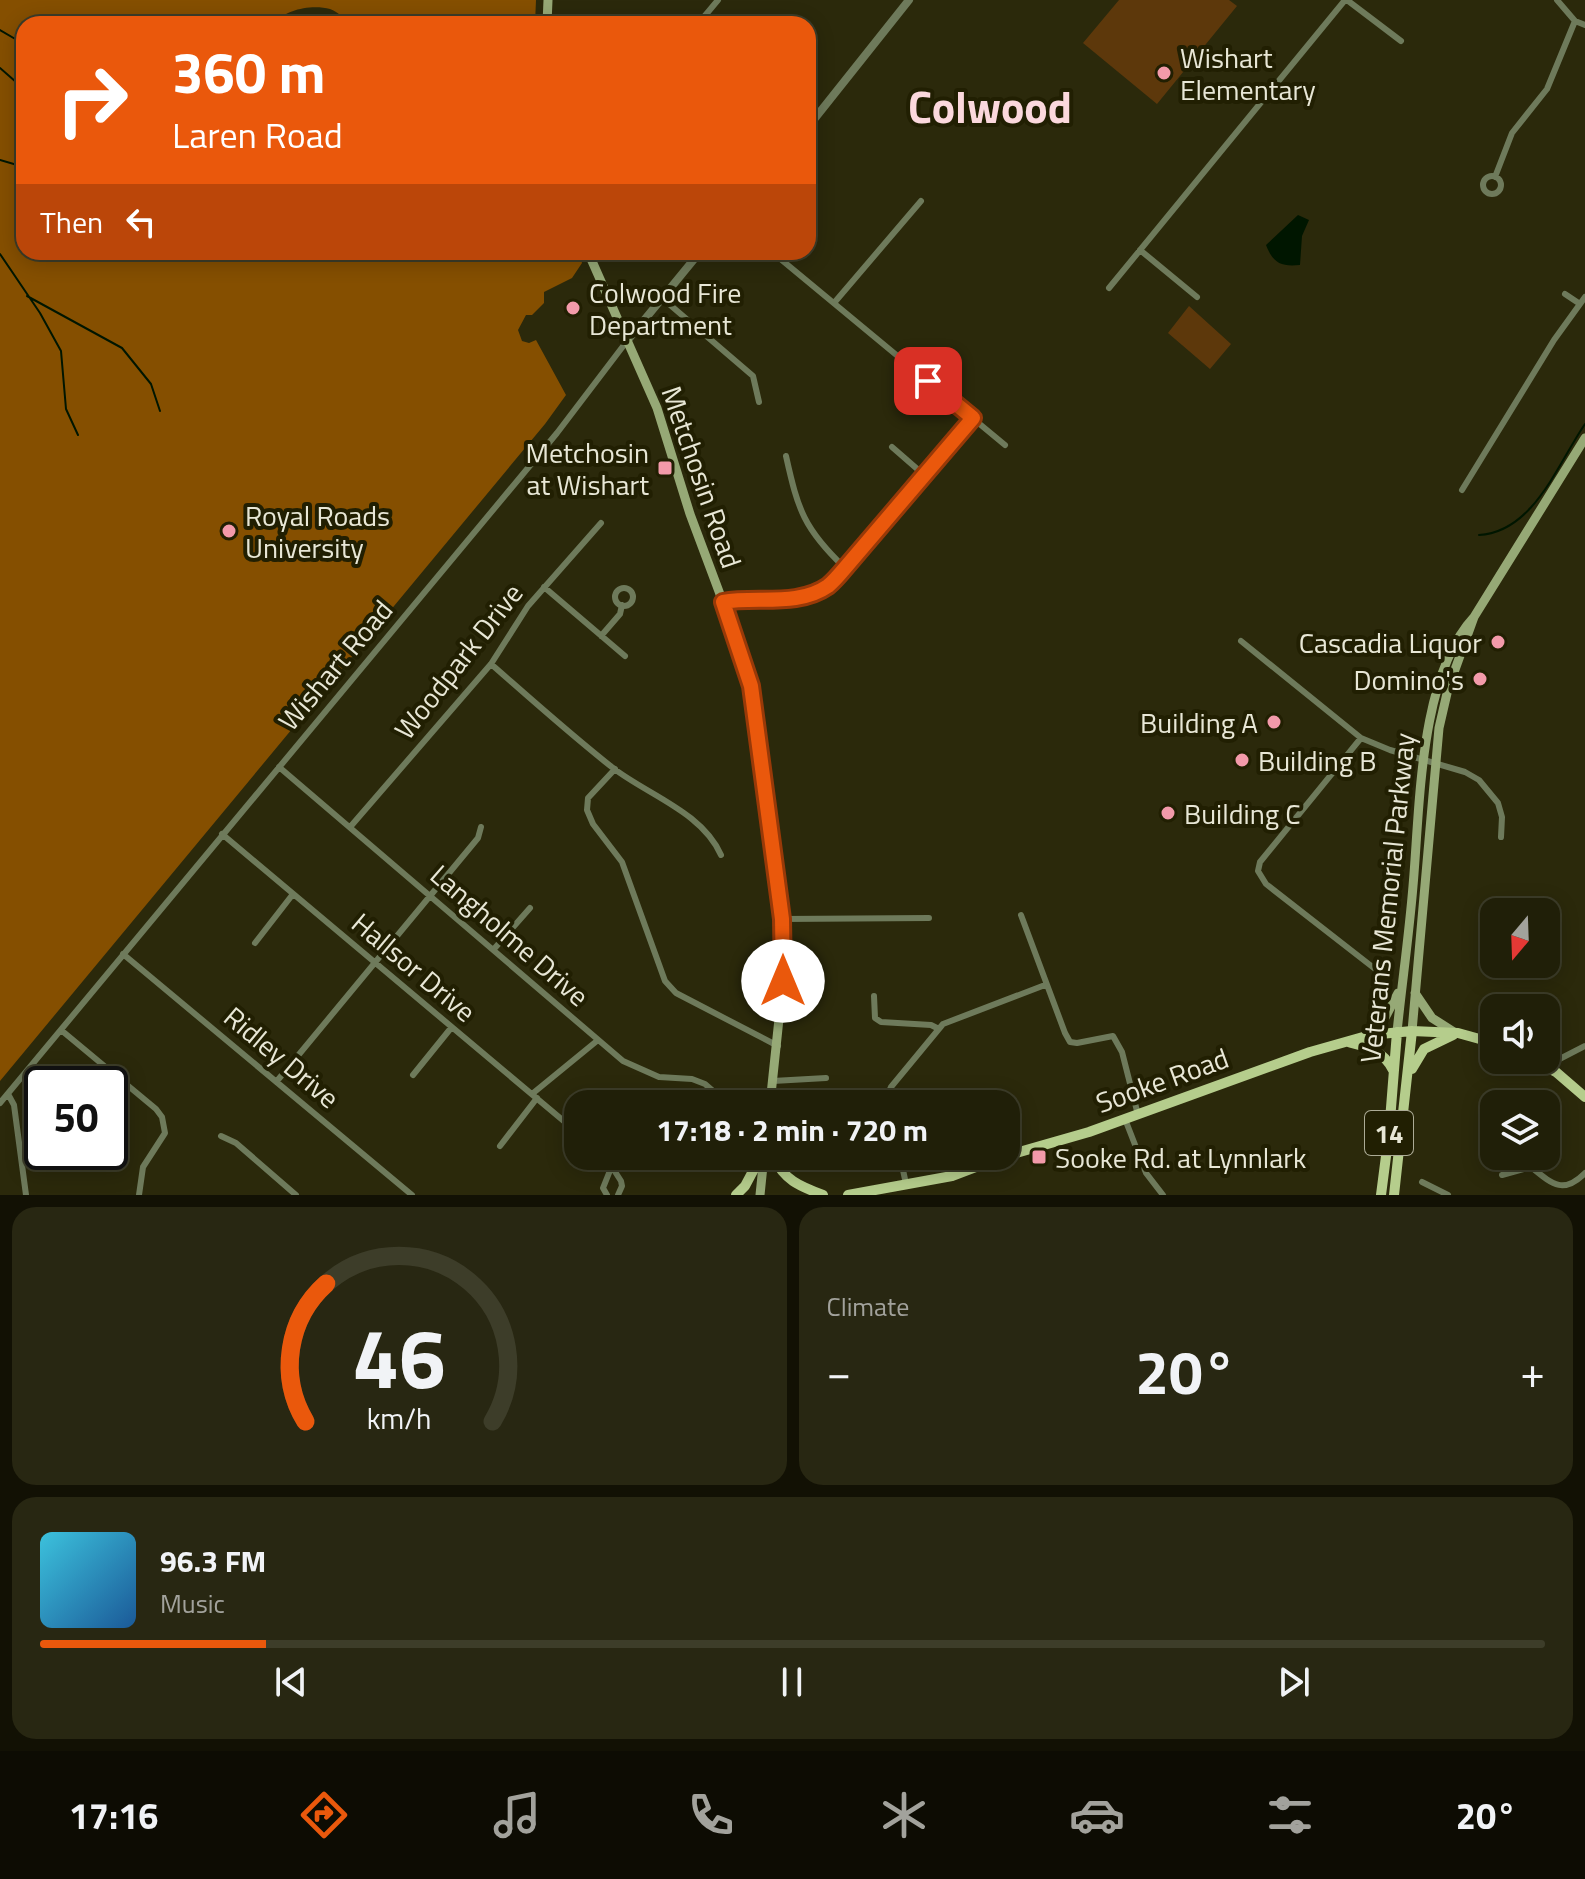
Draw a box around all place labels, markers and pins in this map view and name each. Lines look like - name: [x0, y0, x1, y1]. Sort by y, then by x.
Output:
- place label: Wishart Elementary: [1180, 36, 1316, 111]
- marker: Wishart Elementary: [1155, 64, 1173, 82]
- place label: Colwood Fire Department: [589, 271, 741, 346]
- marker: Colwood Fire Department: [564, 299, 582, 317]
- pin: [894, 347, 962, 415]
- place label: Metchosin at Wishart: [526, 431, 649, 506]
- marker: Metchosin at Wishart: [656, 459, 674, 477]
- place label: Royal Roads University: [245, 494, 390, 569]
- marker: Royal Roads University: [220, 522, 238, 540]
- place label: Cascadia Liquor: [1299, 621, 1482, 664]
- marker: Cascadia Liquor: [1489, 633, 1507, 651]
- place label: Domino's: [1354, 658, 1464, 701]
- marker: Domino's: [1471, 670, 1489, 688]
- place label: Building A: [1140, 701, 1258, 744]
- marker: Building A: [1265, 713, 1283, 731]
- place label: Building B: [1258, 739, 1377, 782]
- marker: Building B: [1233, 751, 1251, 769]
- place label: Building C: [1184, 792, 1300, 835]
- marker: Building C: [1159, 804, 1177, 822]
- place label: Sooke Rd. at Lynnlark: [1055, 1136, 1306, 1179]
- marker: Sooke Rd. at Lynnlark: [1030, 1148, 1048, 1166]

